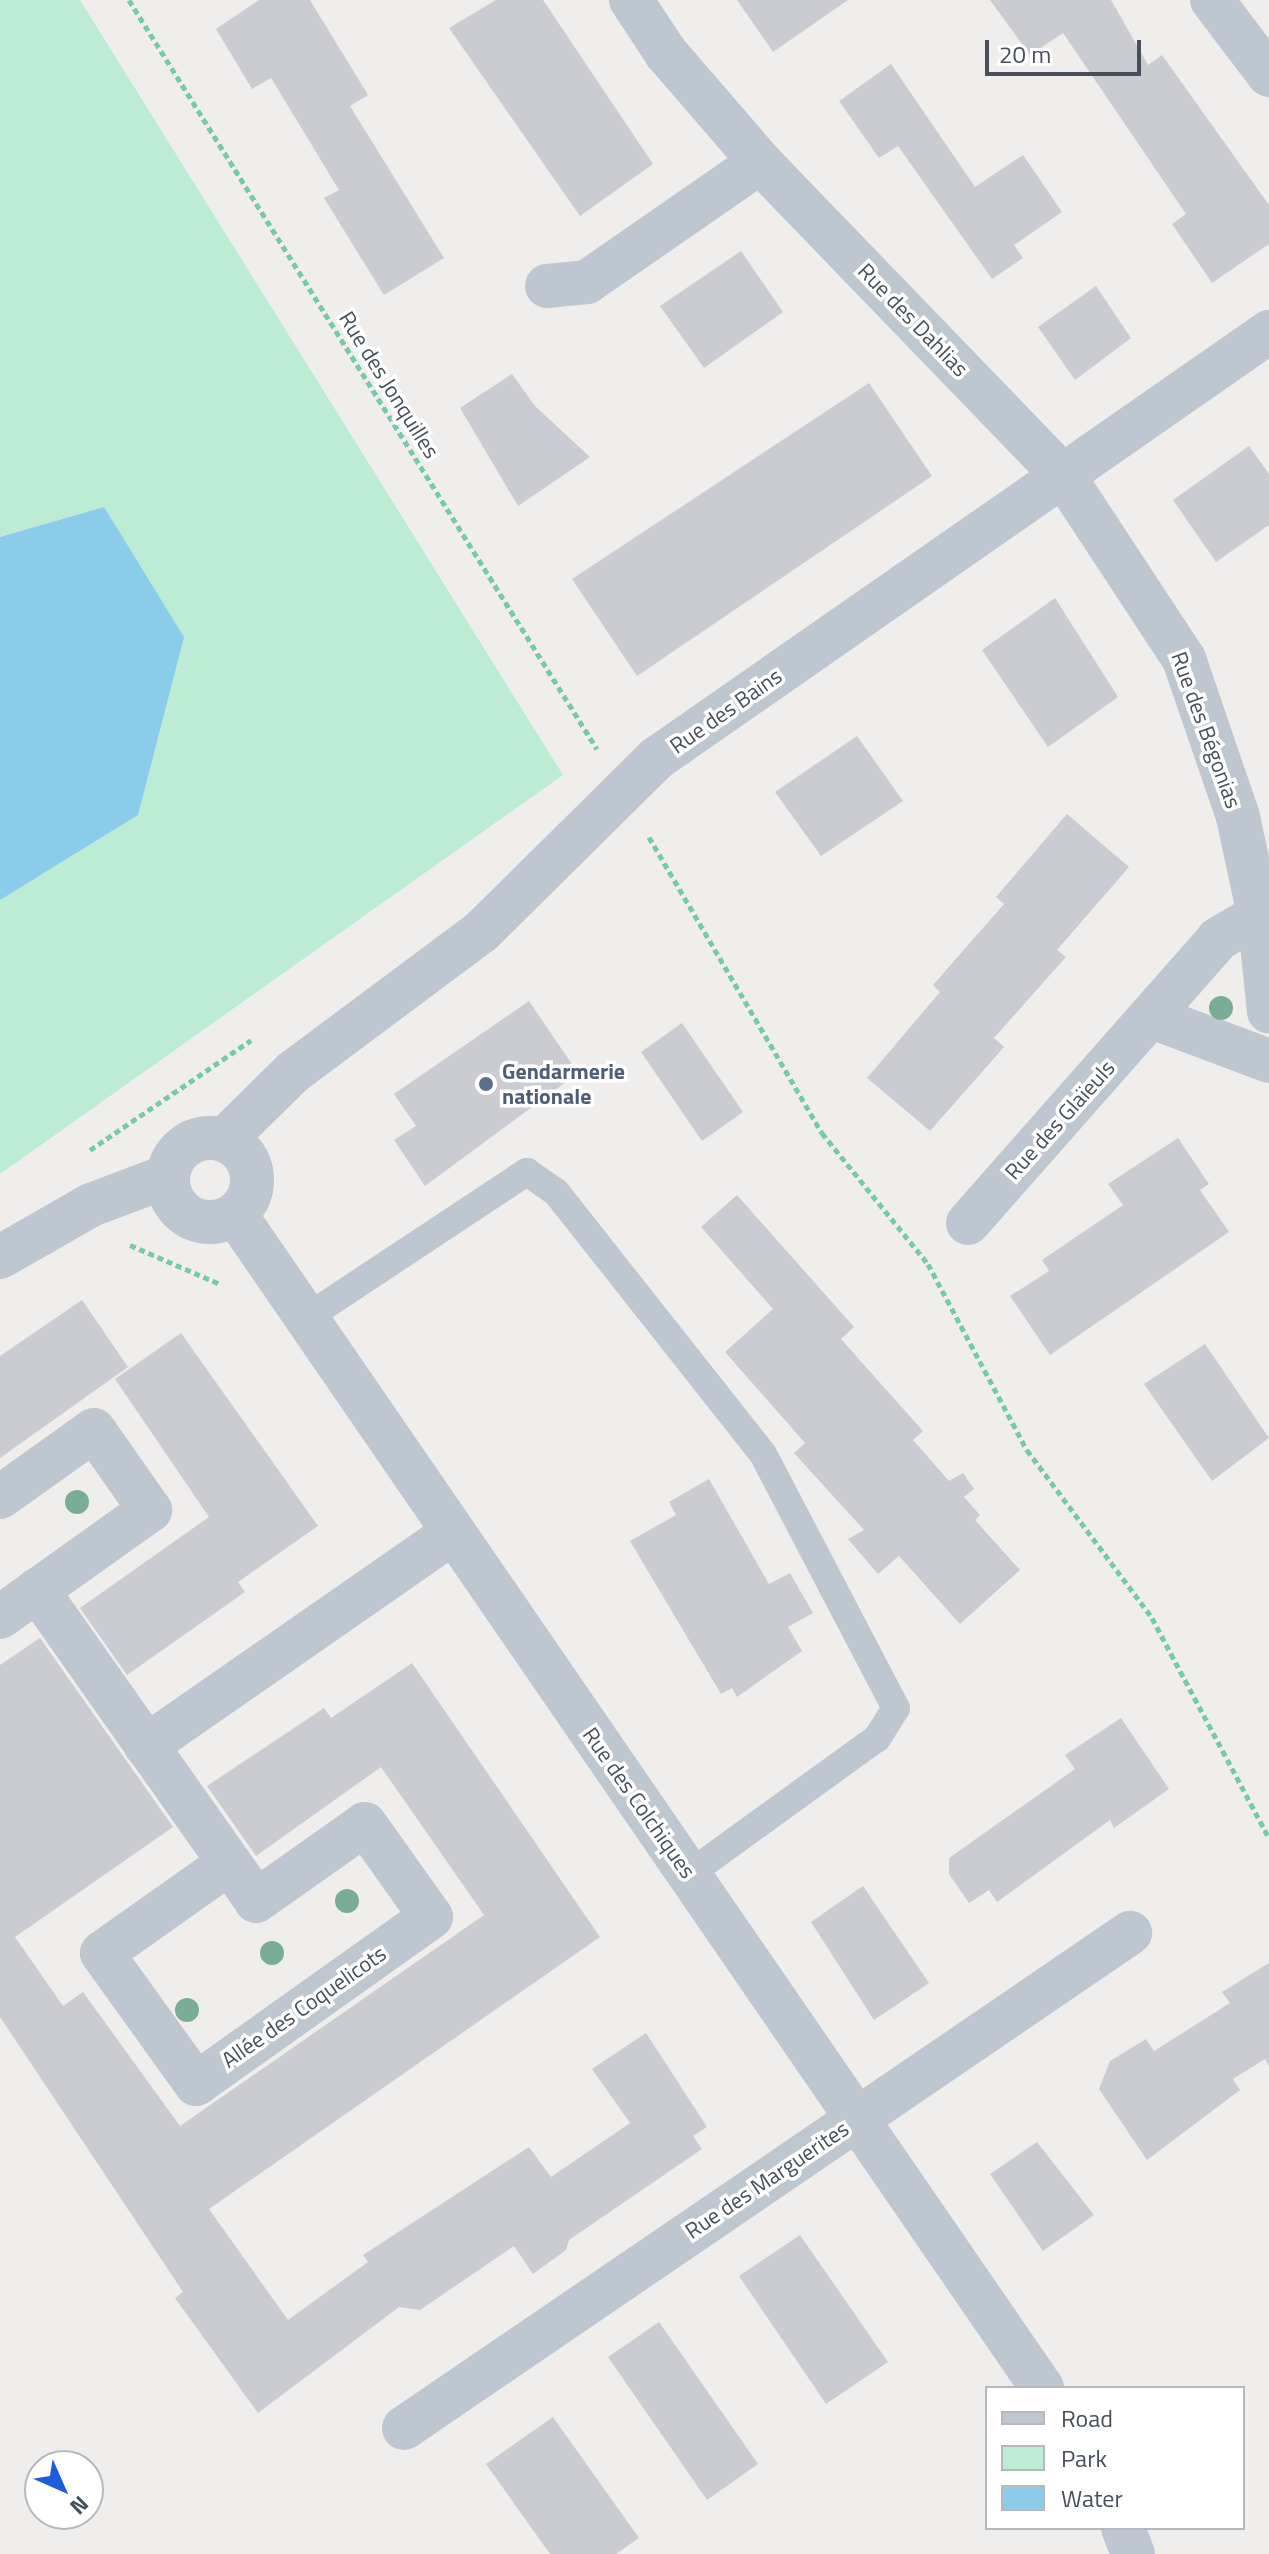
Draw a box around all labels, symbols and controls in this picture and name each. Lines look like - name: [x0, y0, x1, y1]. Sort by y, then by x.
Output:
- scale bar: [989, 24, 1145, 74]
- text: 20 m: [999, 36, 1051, 72]
- street label: Rue des Dahlias: [852, 258, 974, 382]
- street label: Rue des Jonquilles: [333, 307, 445, 463]
- street label: Rue des Bégonias: [1165, 648, 1247, 812]
- street label: Rue des Bains: [665, 663, 787, 759]
- street label: Rue des Glaïeuls: [999, 1055, 1121, 1185]
- place label: Gendarmerie nationale: [502, 1058, 625, 1110]
- marker: Gendarmerie nationale: [477, 1075, 495, 1093]
- street label: Rue des Colchiques: [577, 1722, 701, 1884]
- street label: Allée des Coquelicots: [217, 1940, 391, 2074]
- street label: Rue des Marguerites: [680, 2116, 854, 2244]
- legend: [985, 2386, 1245, 2530]
- text: Road: [1061, 2400, 1113, 2436]
- text: Park: [1061, 2440, 1107, 2476]
- north arrow: [24, 2450, 104, 2530]
- text: Water: [1061, 2480, 1123, 2516]
- text: N: [62, 2488, 97, 2523]

